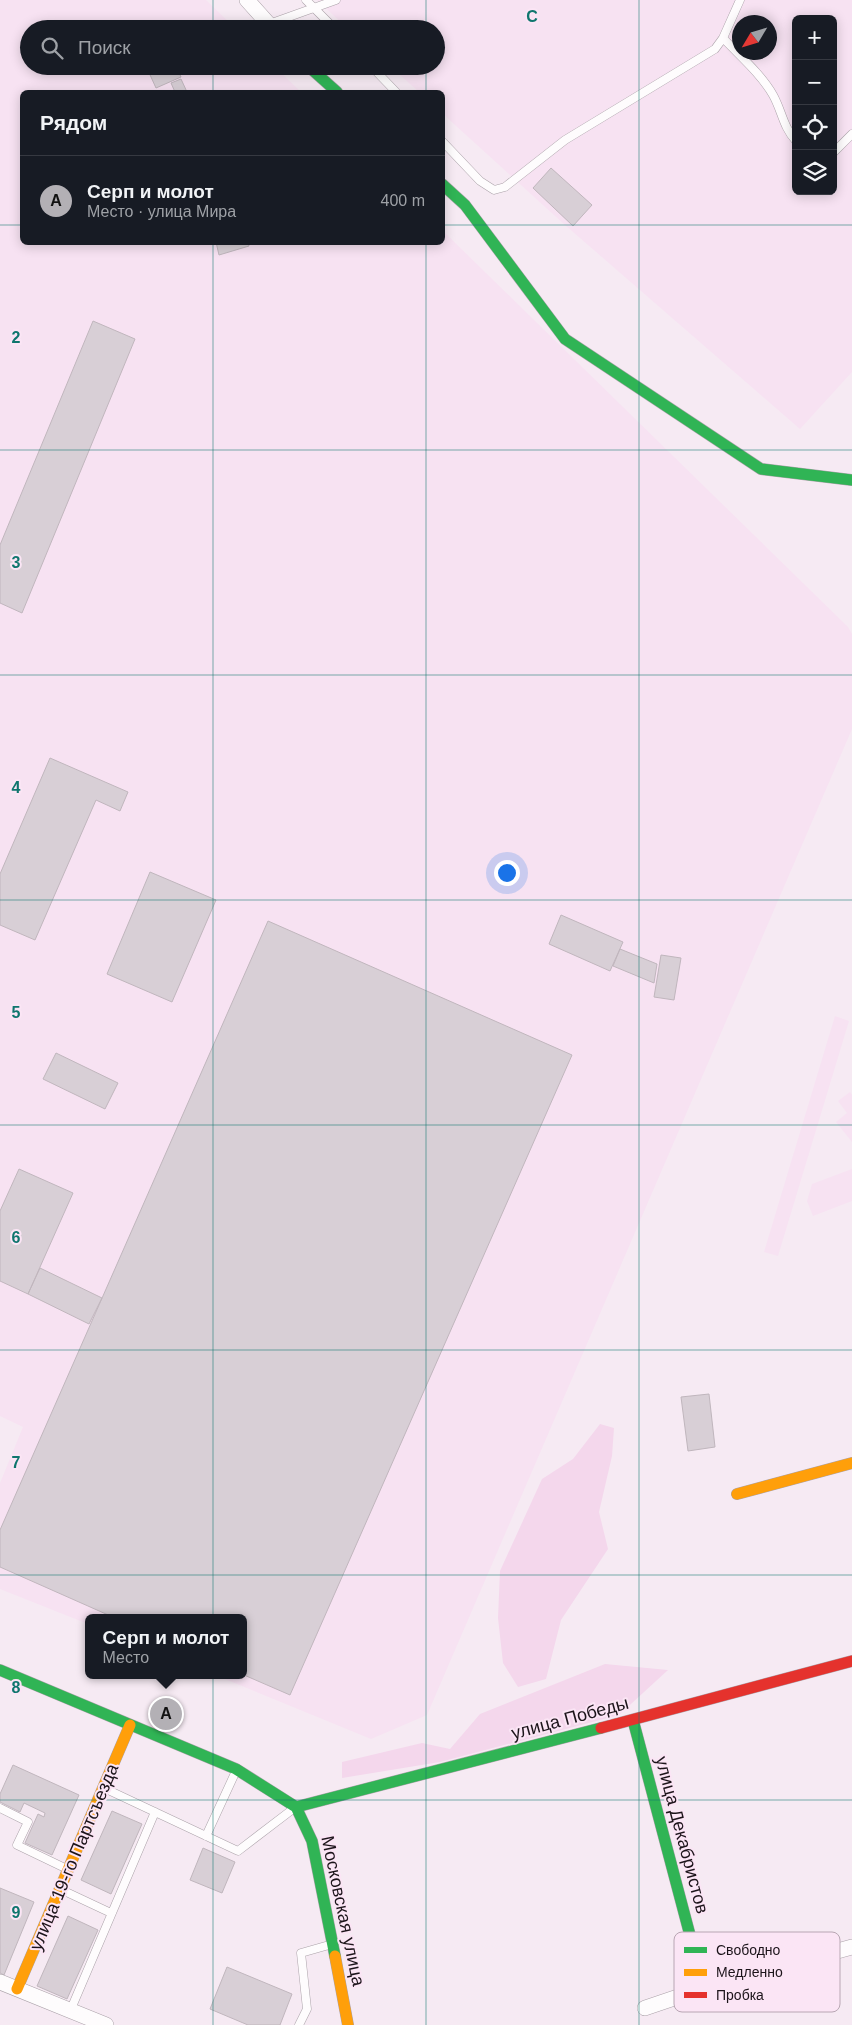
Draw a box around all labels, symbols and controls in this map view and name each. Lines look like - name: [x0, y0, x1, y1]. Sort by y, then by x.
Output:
- text: C: [526, 8, 538, 25]
- north arrow: [732, 15, 777, 60]
- map controls: [792, 15, 837, 195]
- button: +: [792, 15, 837, 60]
- search box: [20, 20, 445, 75]
- icon: search: [38, 34, 66, 62]
- text: Поиск: [78, 37, 131, 58]
- button: −: [792, 60, 837, 105]
- button: locate: [792, 105, 837, 150]
- text: Рядом: [40, 111, 107, 134]
- button: layers: [792, 150, 837, 195]
- text: Серп и молот: [87, 181, 214, 202]
- text: A: [50, 192, 62, 209]
- text: 400 m: [381, 192, 425, 209]
- text: Место · улица Мира: [87, 203, 236, 220]
- text: 2: [12, 329, 21, 346]
- text: 3: [12, 554, 21, 571]
- text: 4: [12, 779, 21, 796]
- your location: [494, 860, 520, 886]
- text: 5: [12, 1004, 21, 1021]
- text: 6: [12, 1229, 21, 1246]
- text: 7: [12, 1454, 21, 1471]
- popup: [85, 1614, 247, 1679]
- text: Серп и молот: [103, 1627, 229, 1648]
- text: Место: [103, 1649, 149, 1666]
- text: 8: [12, 1679, 21, 1696]
- street label: улица Победы: [509, 1693, 631, 1743]
- pin: A: [150, 1695, 182, 1733]
- street label: улица Декабристов: [651, 1754, 713, 1916]
- street label: улица 19-го Партсъезда: [26, 1760, 123, 1953]
- street label: Московская улица: [317, 1834, 369, 1989]
- text: 9: [12, 1904, 21, 1921]
- legend: [674, 1932, 840, 2012]
- text: Свободно: [716, 1942, 781, 1958]
- text: Медленно: [716, 1964, 783, 1980]
- text: Пробка: [716, 1987, 764, 2003]

